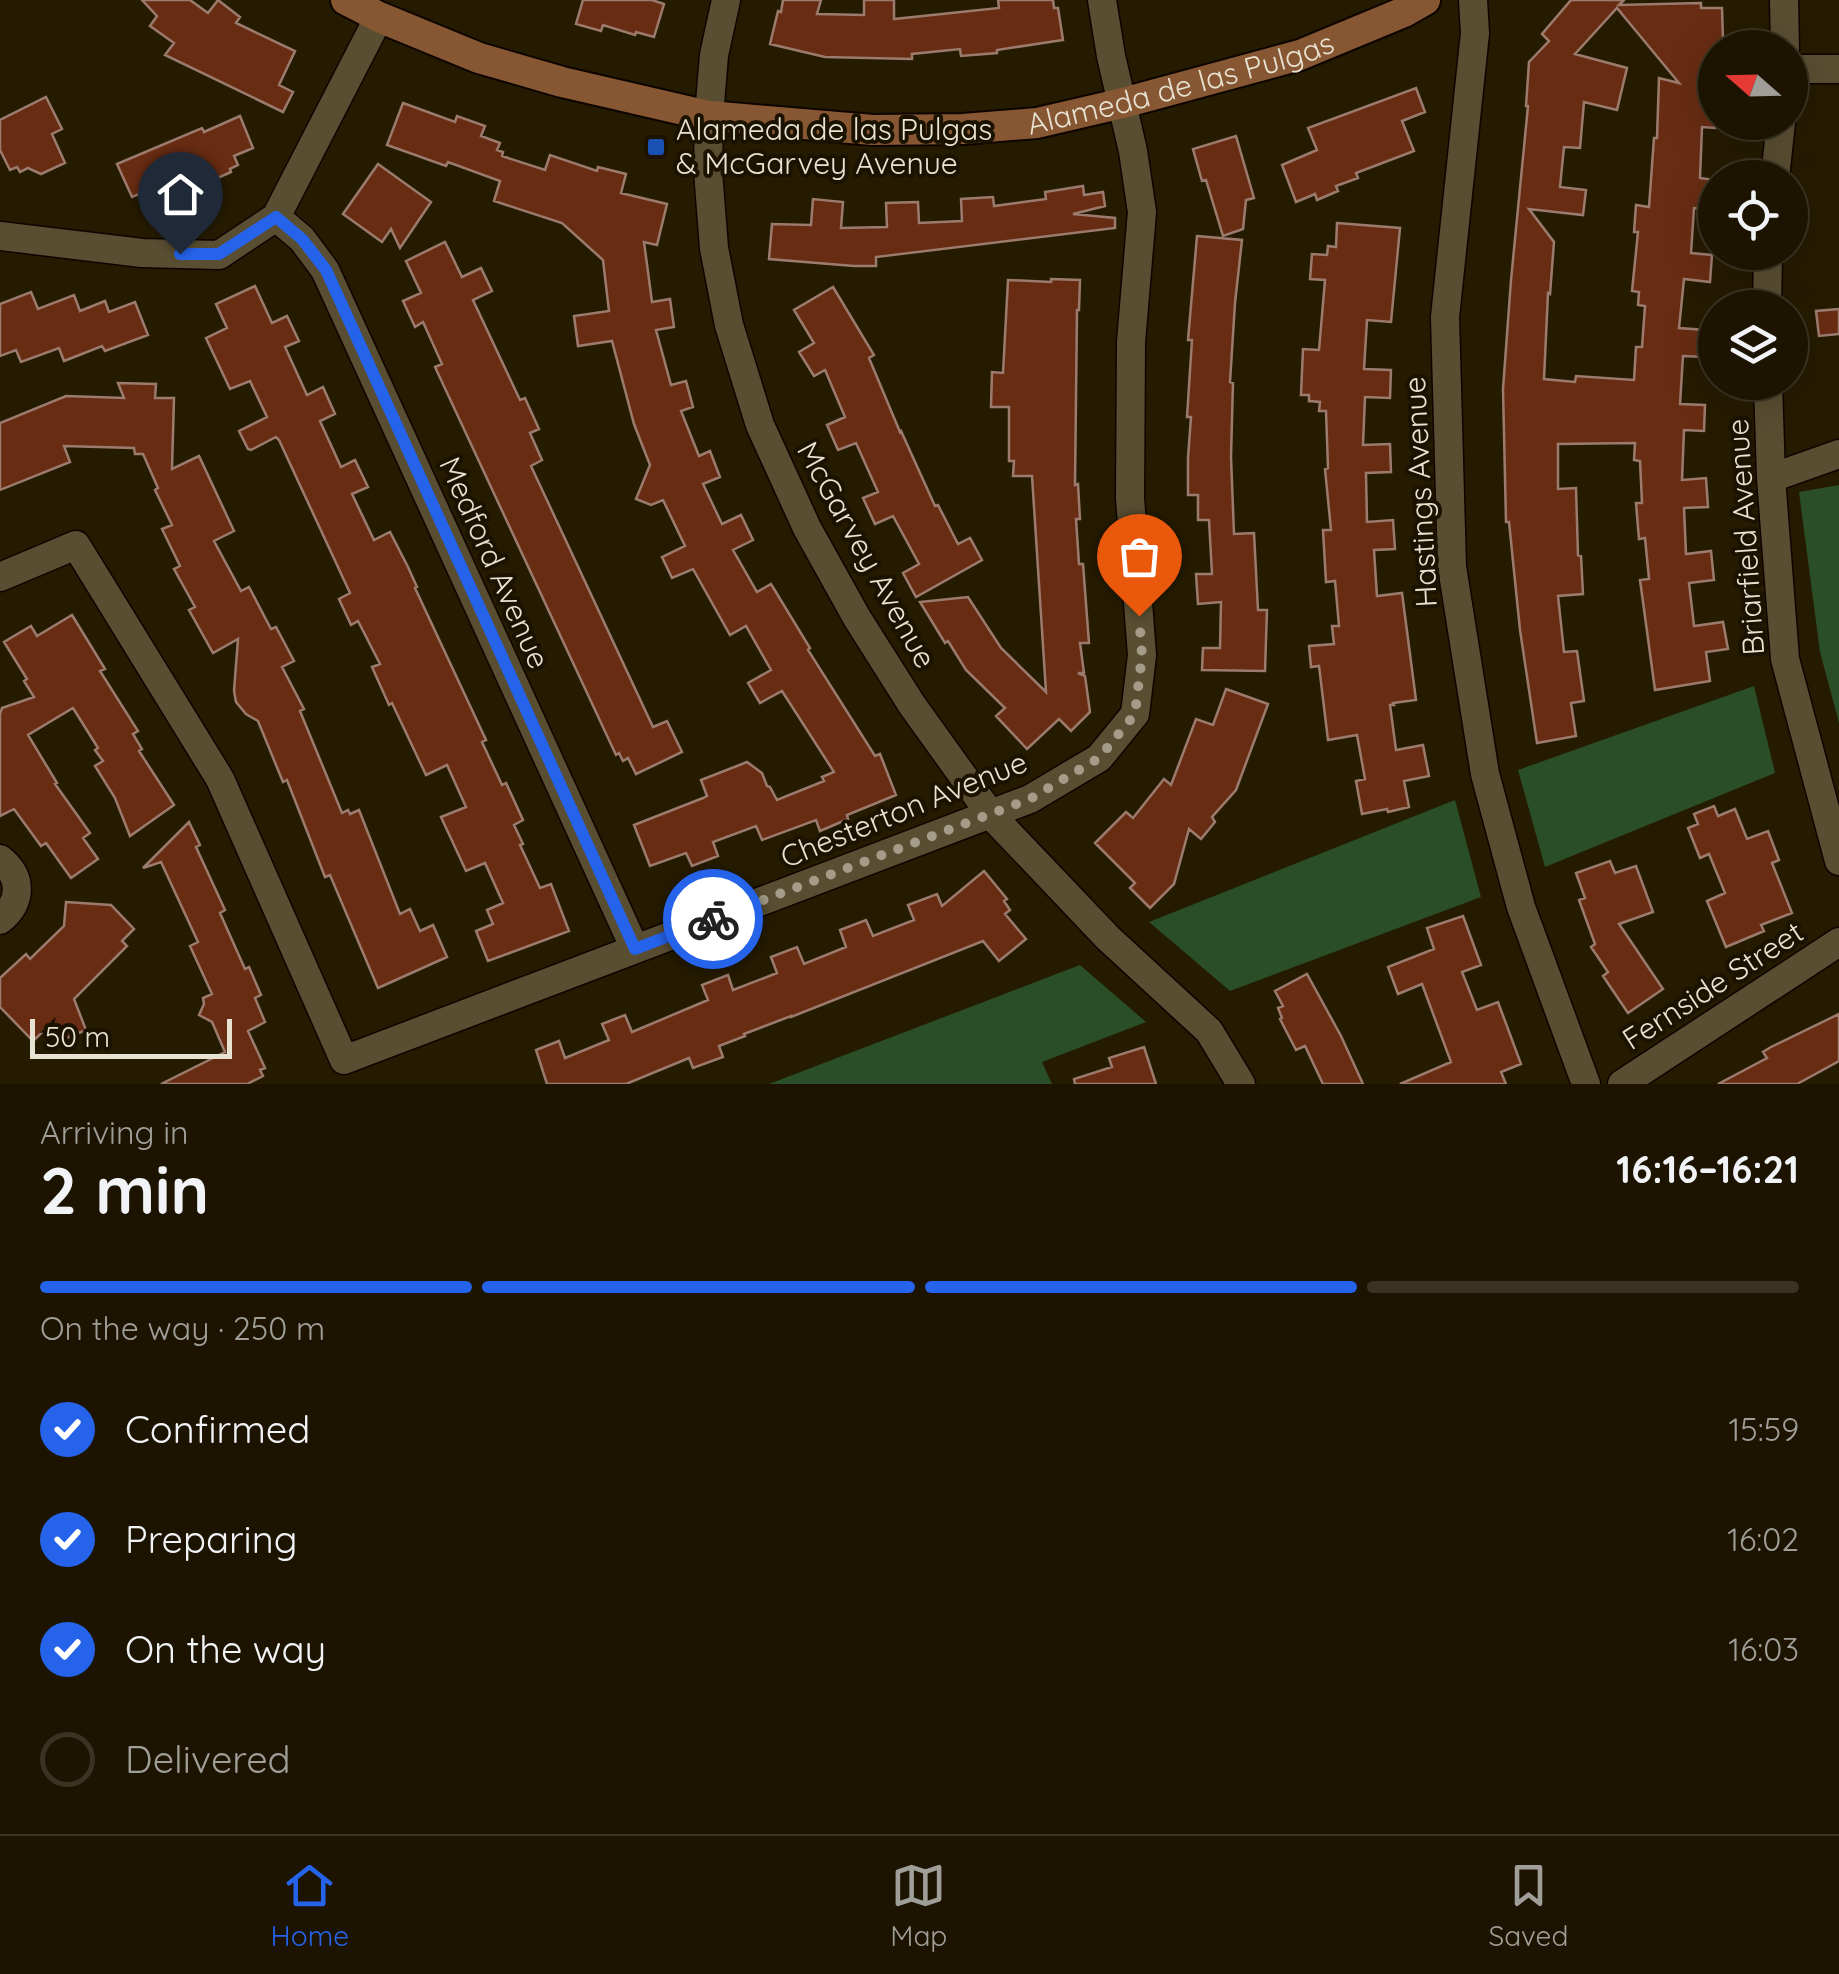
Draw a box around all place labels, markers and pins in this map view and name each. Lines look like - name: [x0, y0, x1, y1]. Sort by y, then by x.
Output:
- place label: Alameda de las Pulgas & McGarvey Avenue: [676, 110, 992, 182]
- marker: Alameda de las Pulgas & McGarvey Avenue: [645, 136, 667, 158]
- pin: [138, 152, 223, 255]
- pin: [1097, 514, 1182, 617]

